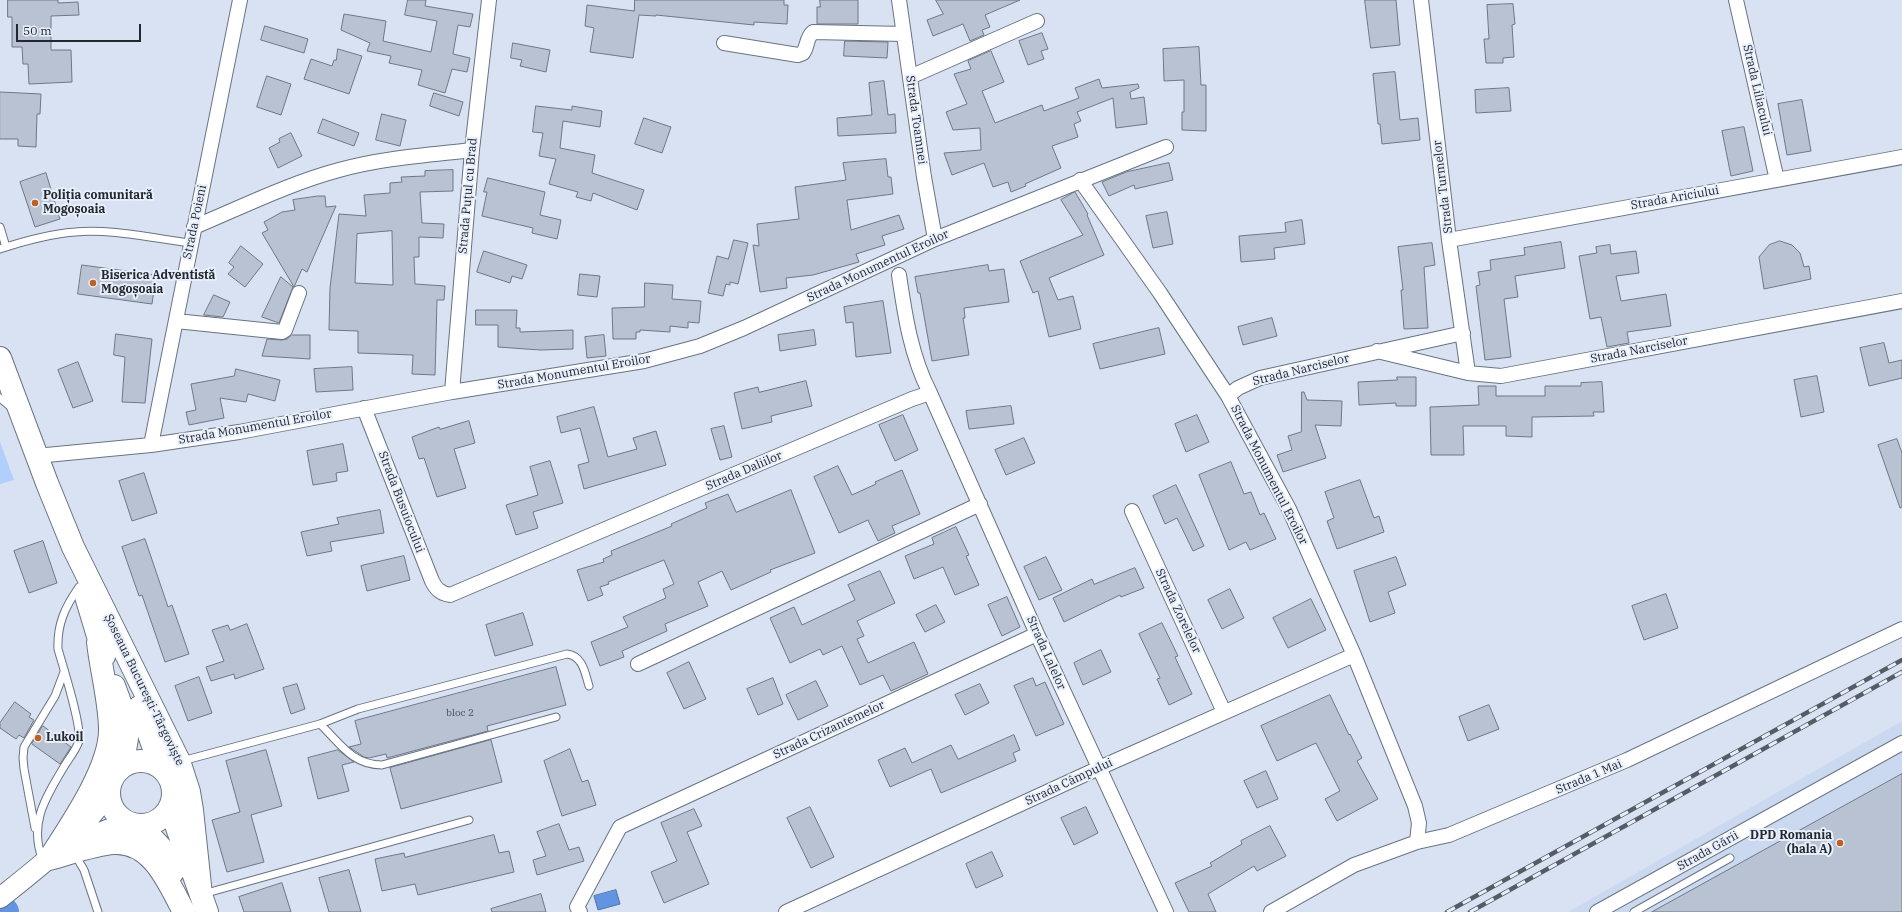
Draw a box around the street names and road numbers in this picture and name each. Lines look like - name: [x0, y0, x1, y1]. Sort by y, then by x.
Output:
- street label: Strada Liliacului: [1740, 43, 1774, 137]
- street label: Strada Toamnei: [903, 75, 929, 165]
- street label: Strada Puțul cu Brad: [456, 137, 480, 255]
- street label: Strada Turmelor: [1430, 140, 1456, 234]
- street label: Strada Ariciului: [1630, 183, 1720, 213]
- street label: Strada Poieni: [180, 184, 210, 260]
- street label: Strada Monumentul Eroilor: [805, 227, 951, 305]
- street label: Strada Narciselor: [1589, 333, 1689, 367]
- street label: Strada Monumentul Eroilor: [496, 351, 652, 393]
- street label: Strada Narciselor: [1251, 351, 1351, 389]
- street label: Strada Monumentul Eroilor: [1227, 403, 1311, 547]
- street label: Strada Monumentul Eroilor: [177, 406, 333, 448]
- street label: Strada Daliilor: [704, 448, 784, 494]
- street label: Strada Busuiocului: [375, 449, 427, 555]
- street label: Strada Zorelelor: [1152, 566, 1204, 656]
- street label: Șoseaua București-Târgoviște: [101, 612, 187, 768]
- street label: Strada Lalelor: [1023, 614, 1069, 692]
- street label: Strada Crizantemelor: [771, 698, 887, 762]
- street label: Strada Câmpului: [1023, 755, 1115, 809]
- street label: Strada 1 Mai: [1554, 757, 1624, 797]
- street label: Strada Gării: [1675, 828, 1741, 874]

